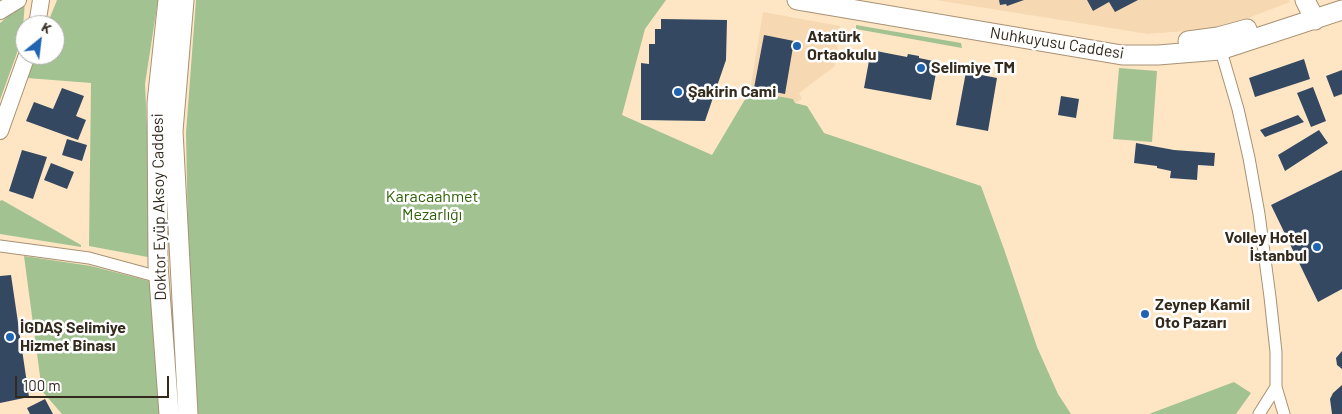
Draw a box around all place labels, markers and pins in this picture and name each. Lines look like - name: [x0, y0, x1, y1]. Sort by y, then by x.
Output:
- place label: Atatürk Ortaokulu: [807, 27, 876, 65]
- marker: Atatürk Ortaokulu: [791, 40, 803, 52]
- place label: Selimiye TM: [931, 58, 1015, 78]
- marker: Selimiye TM: [915, 62, 927, 74]
- place label: Şakirin Cami: [688, 82, 776, 102]
- marker: Şakirin Cami: [672, 86, 684, 98]
- place label: Volley Hotel İstanbul: [1224, 228, 1307, 266]
- marker: Volley Hotel İstanbul: [1311, 241, 1323, 253]
- place label: Zeynep Kamil Oto Pazarı: [1155, 295, 1250, 333]
- marker: Zeynep Kamil Oto Pazarı: [1139, 308, 1151, 320]
- place label: İGDAŞ Selimiye Hizmet Binası: [20, 318, 126, 356]
- marker: İGDAŞ Selimiye Hizmet Binası: [4, 331, 16, 343]

